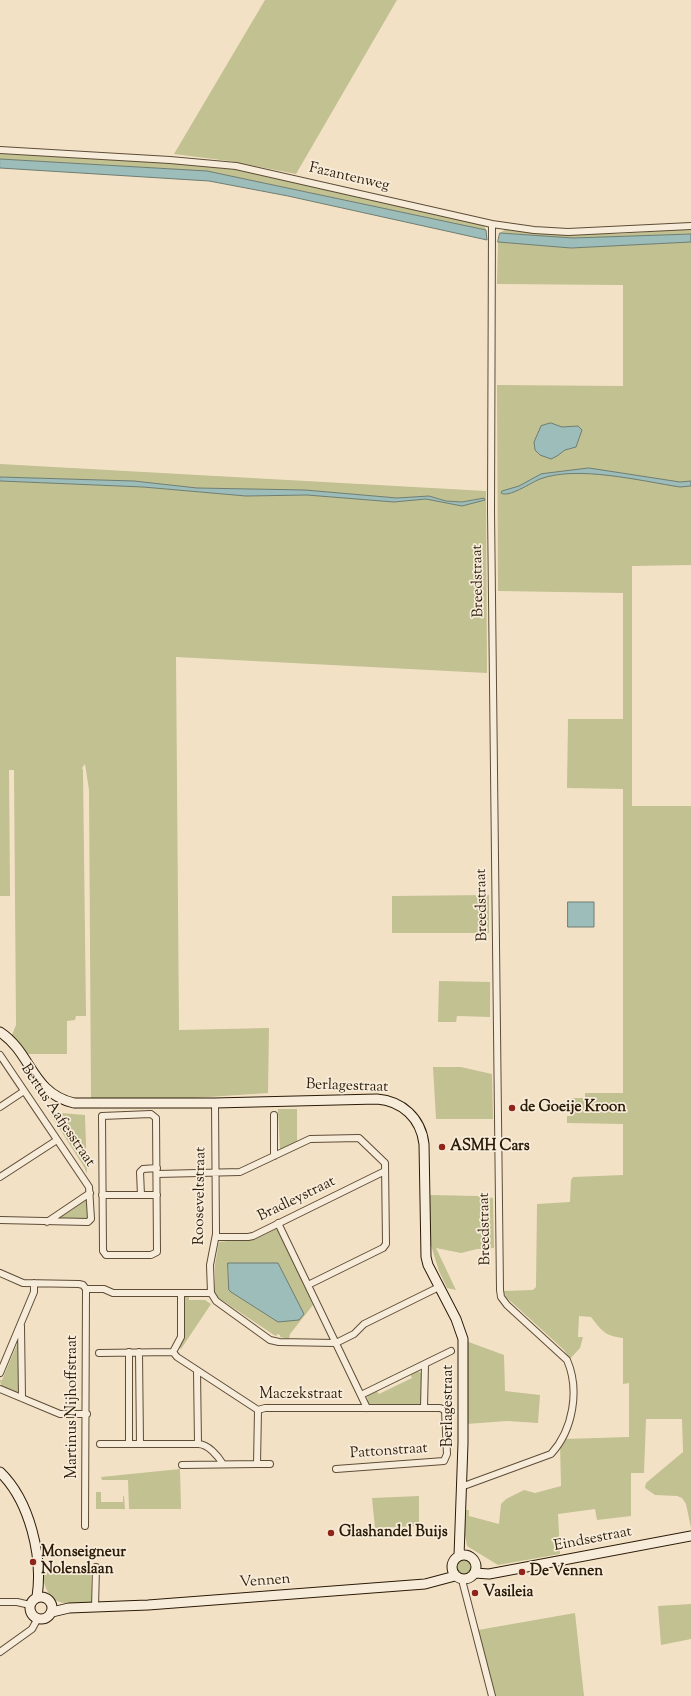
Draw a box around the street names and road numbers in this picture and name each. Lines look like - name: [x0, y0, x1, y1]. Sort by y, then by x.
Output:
- street label: Fazantenweg: [307, 160, 391, 196]
- street label: Breedstraat: [469, 544, 489, 618]
- street label: Breedstraat: [473, 868, 493, 942]
- street label: Bertus Aafjesstraat: [16, 1061, 98, 1171]
- street label: Berlagestraat: [305, 1077, 389, 1097]
- street label: Rooseveltstraat: [191, 1147, 211, 1245]
- street label: Bradleystraat: [255, 1174, 339, 1226]
- street label: Breedstraat: [476, 1192, 496, 1266]
- street label: Martinus Nijhoffstraat: [64, 1335, 82, 1479]
- street label: Berlagestraat: [440, 1365, 458, 1447]
- street label: Maczekstraat: [259, 1386, 343, 1404]
- street label: Pattonstraat: [350, 1440, 428, 1464]
- street label: Eindsestraat: [553, 1524, 633, 1556]
- street label: Vennen: [239, 1571, 291, 1593]

